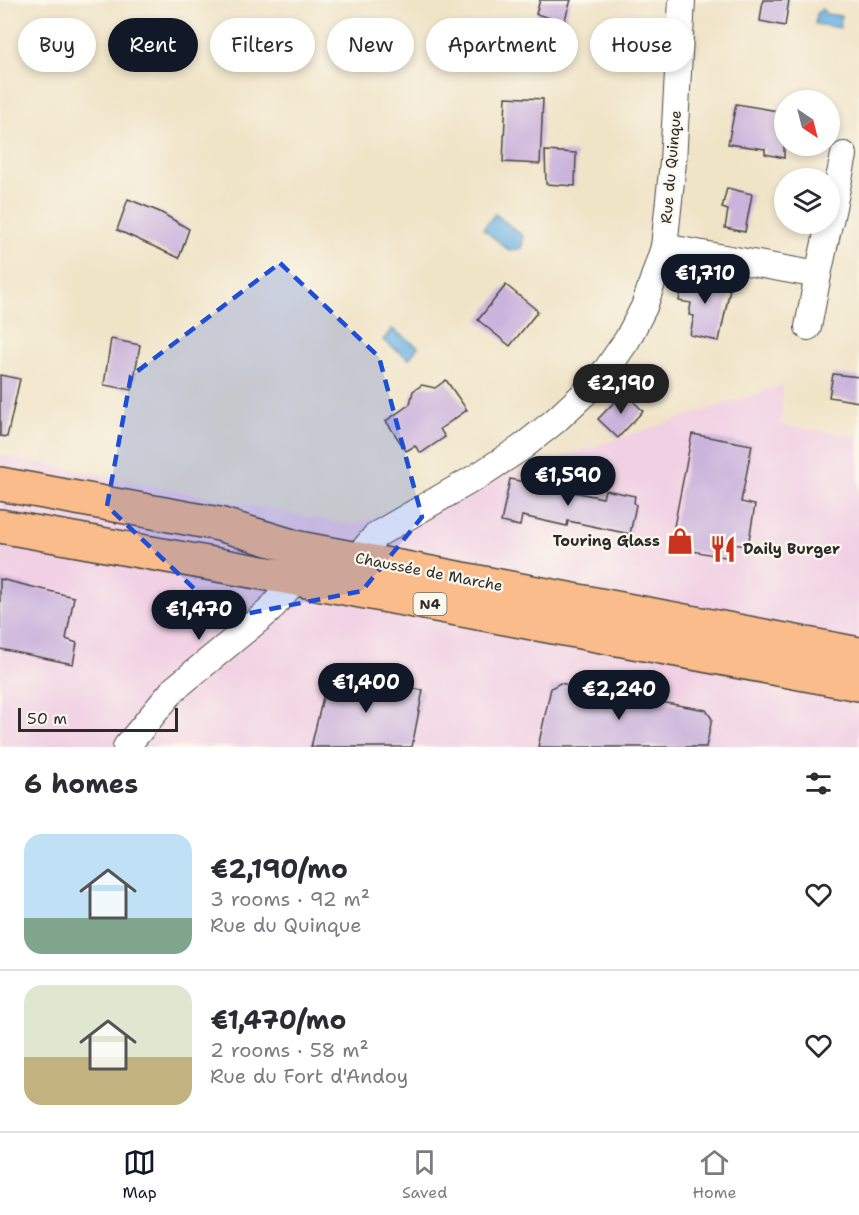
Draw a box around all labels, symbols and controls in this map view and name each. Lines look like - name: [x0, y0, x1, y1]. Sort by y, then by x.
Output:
- chip: Buy: [18, 18, 96, 72]
- chip: Rent: [108, 18, 198, 72]
- chip: Filters: [210, 18, 315, 72]
- chip: New: [327, 18, 414, 72]
- chip: Apartment: [426, 18, 578, 72]
- chip: House: [590, 18, 694, 72]
- north arrow: [774, 90, 840, 156]
- map controls: [774, 90, 840, 234]
- street label: Rue du Quinque: [656, 110, 686, 224]
- button: layers: [774, 168, 840, 234]
- pin: €1,710: [656, 254, 754, 305]
- text: €1,710: [675, 260, 735, 286]
- pin: €2,190: [572, 364, 670, 415]
- text: €2,190: [587, 370, 655, 396]
- pin: €1,590: [519, 456, 617, 507]
- text: €1,590: [535, 462, 601, 488]
- shop icon: Touring Glass: [665, 526, 695, 556]
- place label: Touring Glass: [553, 531, 660, 551]
- restaurant icon: Daily Burger: [708, 534, 738, 564]
- place label: Daily Burger: [743, 539, 840, 559]
- street label: Chaussée de Marche: [354, 548, 504, 596]
- pin: €1,470: [150, 590, 248, 641]
- road number: N4: [414, 593, 446, 615]
- text: €1,470: [166, 596, 232, 622]
- pin: €1,400: [317, 663, 415, 714]
- text: €1,400: [332, 669, 400, 695]
- pin: €2,240: [570, 670, 668, 721]
- text: €2,240: [582, 676, 656, 702]
- scale bar: [18, 705, 178, 732]
- text: 50 m: [27, 708, 67, 729]
- text: 6 homes: [24, 766, 138, 801]
- icon: filters: [802, 767, 835, 800]
- text: €2,190/mo: [210, 851, 348, 886]
- icon: home: [72, 858, 144, 930]
- icon: heart: [802, 878, 835, 911]
- text: 3 rooms · 92 m²: [210, 886, 370, 912]
- text: Rue du Quinque: [210, 912, 362, 938]
- text: €1,470/mo: [210, 1002, 346, 1037]
- icon: home: [72, 1009, 144, 1081]
- icon: heart: [802, 1029, 835, 1062]
- text: 2 rooms · 58 m²: [210, 1037, 369, 1063]
- text: Rue du Fort d'Andoy: [210, 1063, 408, 1089]
- tab: Map: [123, 1146, 157, 1203]
- tab: Saved: [402, 1146, 447, 1203]
- tab: Home: [692, 1146, 736, 1203]

